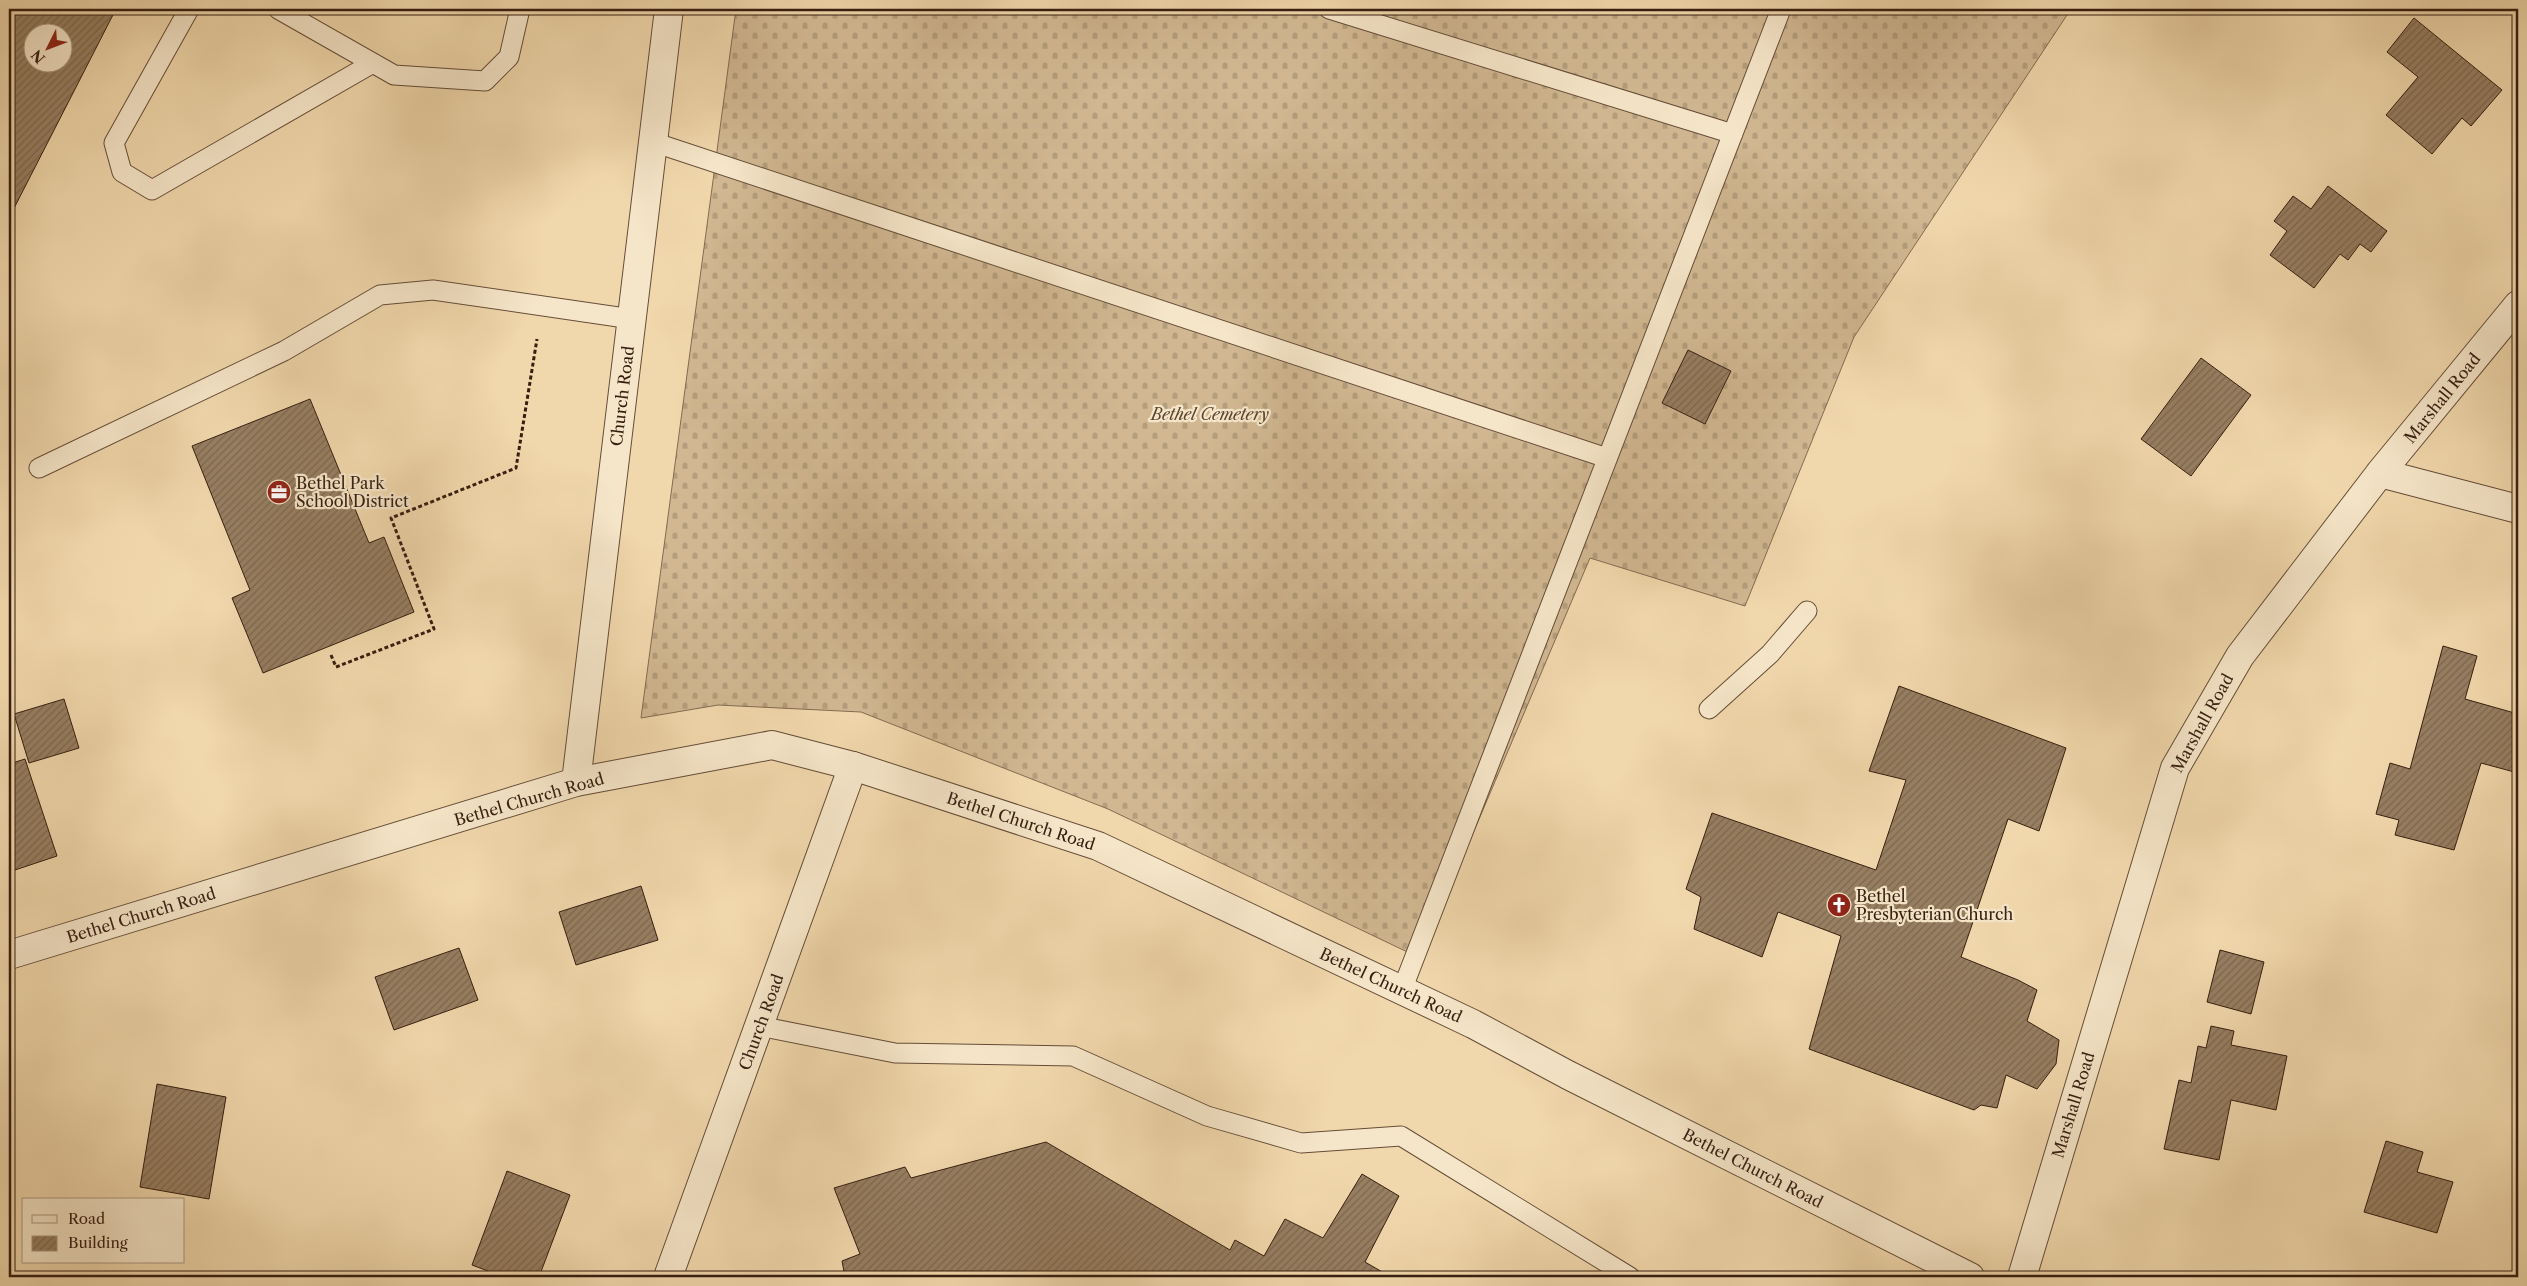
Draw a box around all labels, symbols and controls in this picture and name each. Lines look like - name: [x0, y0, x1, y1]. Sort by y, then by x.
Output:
- north arrow: [22, 22, 72, 72]
- text: N: [28, 46, 49, 67]
- street label: Church Road: [606, 344, 638, 447]
- street label: Marshall Road: [2400, 349, 2485, 447]
- park label: Bethel Cemetery: [1149, 404, 1269, 424]
- place label: Bethel Park School District: [296, 473, 409, 511]
- office icon: Bethel Park School District: [266, 479, 292, 505]
- street label: Marshall Road: [2167, 670, 2238, 776]
- street label: Bethel Church Road: [452, 768, 606, 830]
- street label: Bethel Church Road: [944, 788, 1098, 855]
- street label: Bethel Church Road: [64, 883, 218, 947]
- place label: Bethel Presbyterian Church: [1856, 886, 2013, 924]
- church icon: Bethel Presbyterian Church: [1826, 892, 1852, 918]
- street label: Bethel Church Road: [1317, 943, 1466, 1027]
- street label: Church Road: [734, 971, 788, 1073]
- street label: Marshall Road: [2047, 1049, 2099, 1161]
- street label: Bethel Church Road: [1680, 1124, 1827, 1212]
- legend: [22, 1198, 185, 1264]
- text: Road: [68, 1209, 105, 1228]
- text: Building: [68, 1233, 128, 1252]

